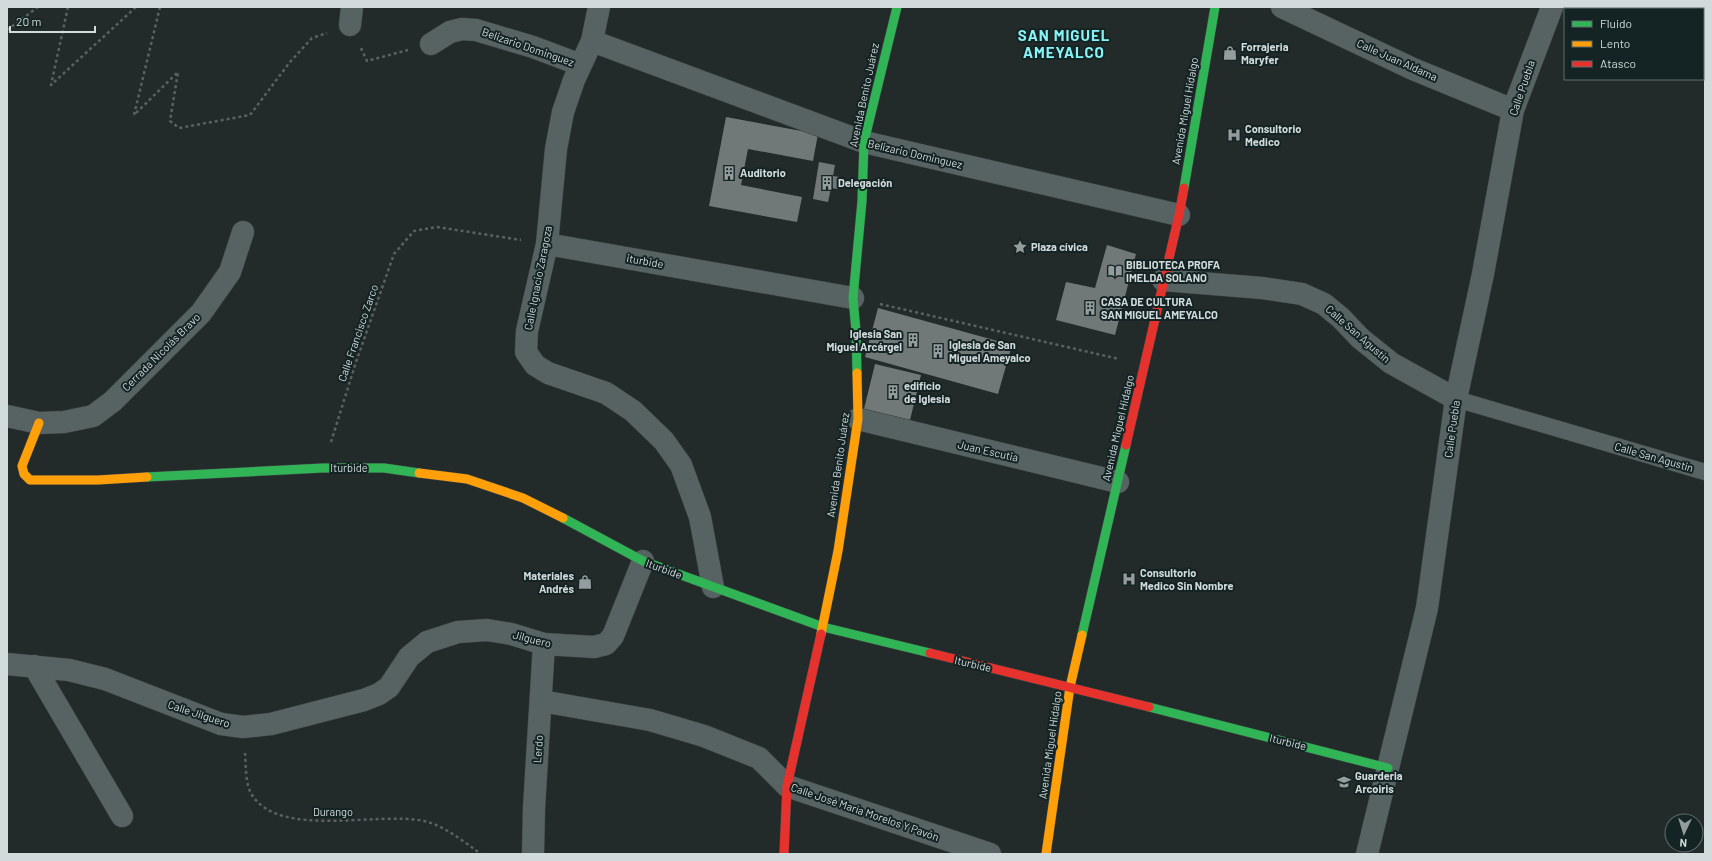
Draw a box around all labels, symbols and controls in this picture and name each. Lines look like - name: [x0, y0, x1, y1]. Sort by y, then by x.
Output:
- scale bar: [10, 8, 95, 34]
- legend: [1564, 8, 1704, 80]
- text: 20 m: [16, 14, 42, 28]
- text: Fluido: [1600, 16, 1632, 30]
- street label: Belizario Dominguez: [480, 25, 576, 68]
- district label: SAN MIGUEL AMEYALCO: [1018, 26, 1110, 61]
- street label: Calle Juan Aldama: [1355, 36, 1440, 83]
- text: Lento: [1600, 36, 1630, 50]
- place label: Forrajeria Maryfer: [1241, 40, 1289, 66]
- street label: Avenida Benito Juárez: [846, 42, 881, 148]
- shop icon: Forrajeria Maryfer: [1222, 45, 1238, 61]
- street label: Avenida Miguel Hidalgo: [1169, 56, 1200, 166]
- text: Atasco: [1600, 56, 1636, 70]
- street label: Calle Puebla: [1506, 58, 1537, 117]
- place label: Consultorio Medico: [1245, 122, 1301, 148]
- hospital icon: Consultorio Medico: [1226, 127, 1242, 143]
- street label: Belizario Dominguez: [866, 136, 964, 171]
- building icon: Auditorio: [721, 165, 737, 181]
- place label: Auditorio: [740, 166, 786, 179]
- building icon: Delegación: [819, 175, 835, 191]
- place label: Delegación: [838, 176, 892, 189]
- street label: Calle Ignacio Zaragoza: [521, 225, 554, 331]
- place icon: Plaza cívica: [1012, 239, 1028, 255]
- place label: Plaza cívica: [1031, 240, 1088, 253]
- street label: iturbide: [626, 251, 665, 270]
- place label: BIBLIOTECA PROFA IMELDA SOLANO: [1126, 258, 1221, 284]
- library icon: BIBLIOTECA PROFA IMELDA SOLANO: [1107, 263, 1123, 279]
- street label: Calle Francisco Zarco: [335, 283, 380, 383]
- place label: CASA DE CULTURA SAN MIGUEL AMEYALCO: [1101, 295, 1218, 321]
- building icon: CASA DE CULTURA SAN MIGUEL AMEYALCO: [1082, 300, 1098, 316]
- street label: Calle San Agustín: [1323, 302, 1393, 365]
- street label: Cerrada Nicolás Bravo: [119, 310, 202, 393]
- place label: Iglesia San Miguel Arcárgel: [826, 327, 902, 353]
- building icon: Iglesia San Miguel Arcárgel: [905, 332, 921, 348]
- place label: Iglesia de San Miguel Ameyalco: [949, 338, 1031, 364]
- building icon: Iglesia de San Miguel Ameyalco: [930, 343, 946, 359]
- street label: Avenida Miguel Hidalgo: [1099, 373, 1136, 482]
- place label: edificio de Iglesia: [904, 379, 950, 405]
- building icon: edificio de Iglesia: [885, 384, 901, 400]
- street label: Calle Puebla: [1441, 399, 1462, 458]
- street label: Avenida Benito Juárez: [824, 411, 851, 518]
- street label: Juan Escutia: [956, 437, 1020, 464]
- street label: Calle San Agustín: [1613, 439, 1695, 474]
- street label: Iturbide: [330, 461, 368, 474]
- street label: Iturbide: [644, 556, 684, 581]
- place label: Consultorio Medico Sin Nombre: [1140, 566, 1234, 592]
- place label: Materiales Andrés: [523, 569, 574, 595]
- hospital icon: Consultorio Medico Sin Nombre: [1121, 571, 1137, 587]
- shop icon: Materiales Andrés: [577, 574, 593, 590]
- street label: Jilguero: [511, 627, 553, 650]
- street label: Iturbide: [953, 653, 993, 674]
- street label: Avenida Miguel Hidalgo: [1035, 690, 1064, 800]
- street label: Calle Jilguero: [166, 697, 232, 730]
- street label: Iturbide: [1268, 731, 1308, 752]
- street label: Lerdo: [530, 735, 545, 763]
- place label: Guarderia Arcoiris: [1355, 769, 1403, 795]
- school or university icon: Guarderia Arcoiris: [1336, 774, 1352, 790]
- street label: Calle José María Morelos Y Pavón: [789, 780, 941, 843]
- street label: Durango: [313, 805, 353, 818]
- north arrow: [1664, 813, 1704, 853]
- text: N: [1679, 837, 1687, 850]

